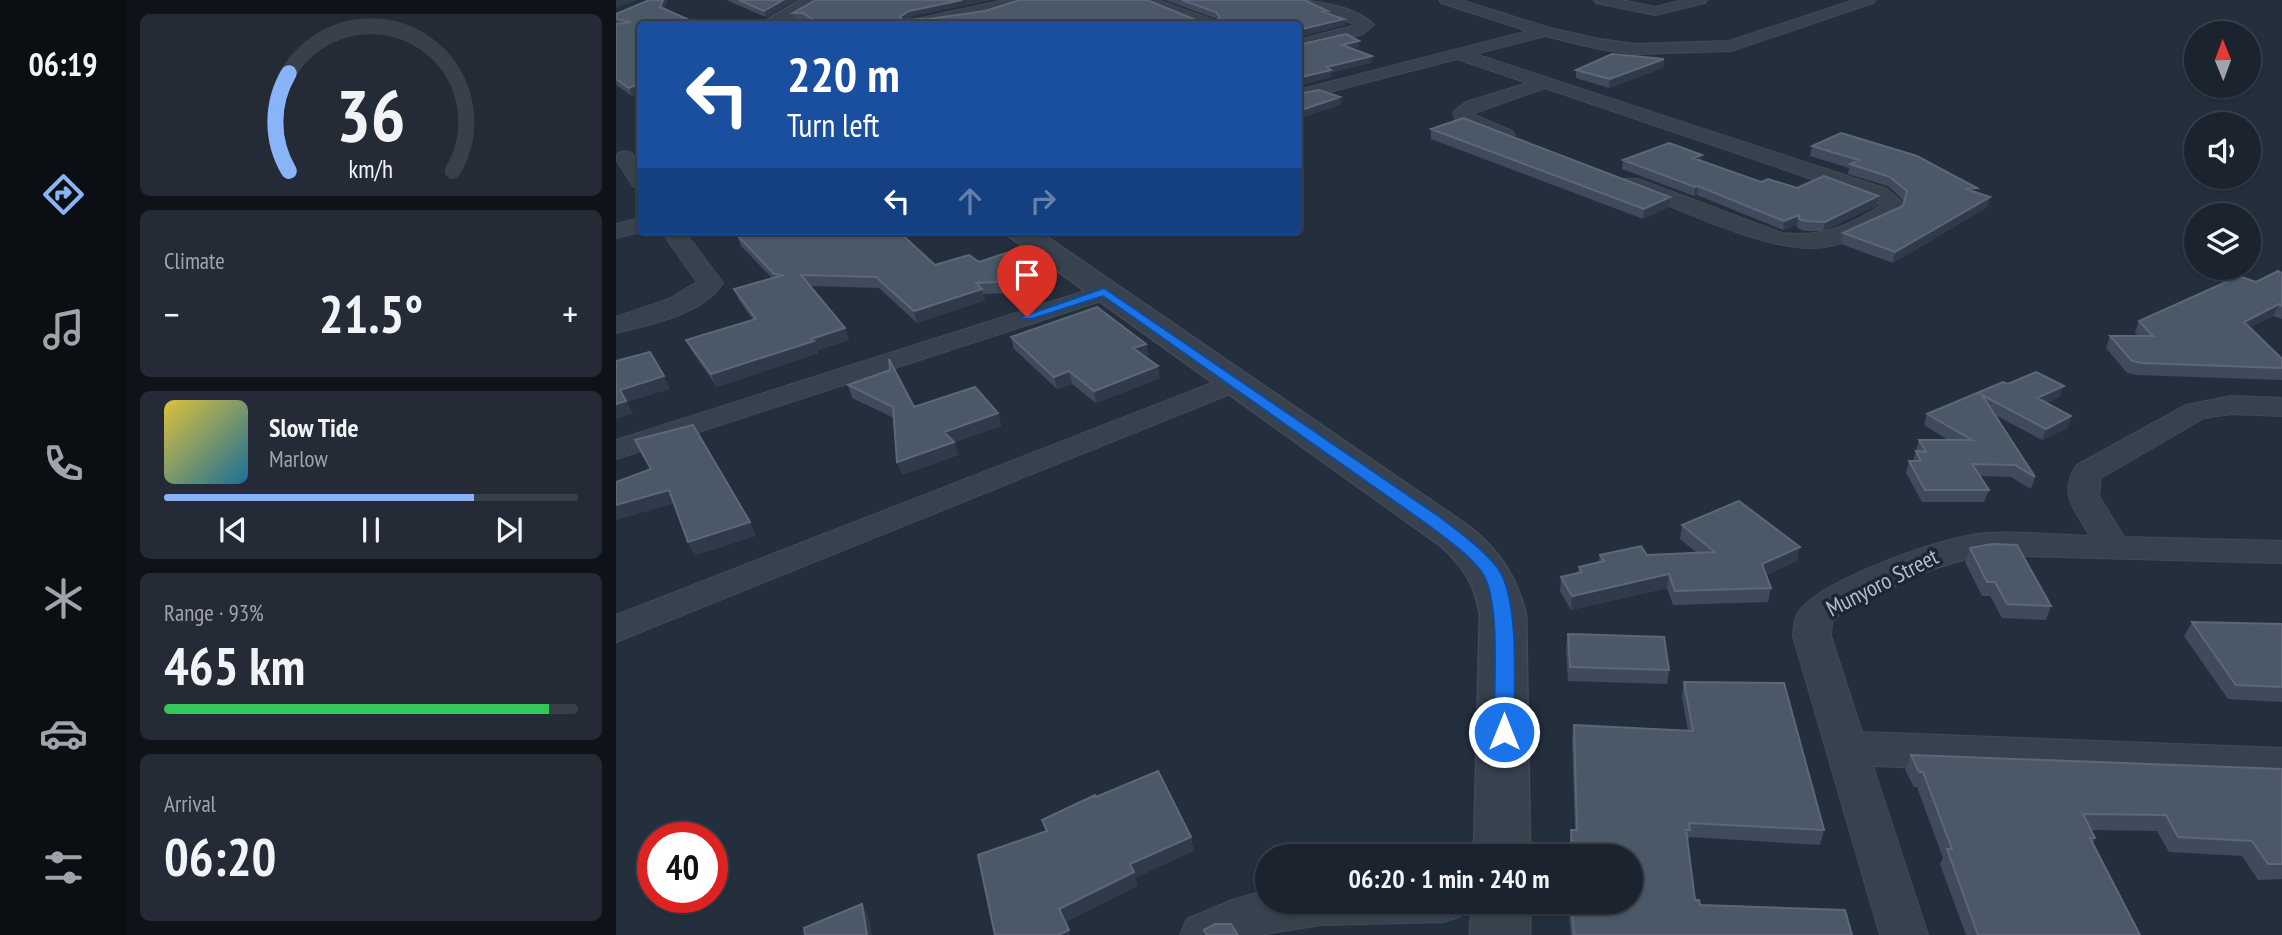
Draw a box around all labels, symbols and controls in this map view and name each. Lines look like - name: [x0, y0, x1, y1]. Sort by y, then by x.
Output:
- north arrow: [2184, 21, 2261, 98]
- map controls: [2184, 21, 2261, 280]
- text: 220 m: [787, 42, 900, 106]
- text: 06:19: [28, 43, 98, 85]
- icon: left: [672, 49, 763, 140]
- text: 36: [336, 67, 406, 161]
- text: Turn left: [787, 104, 879, 146]
- button: sound: [2184, 112, 2261, 189]
- text: km/h: [349, 153, 393, 185]
- icon: directions: [39, 170, 88, 219]
- icon: left: [878, 182, 916, 220]
- icon: ahead: [951, 182, 989, 220]
- icon: right: [1024, 182, 1062, 220]
- button: layers: [2184, 203, 2261, 280]
- pin: [997, 245, 1057, 317]
- text: Climate: [164, 246, 225, 275]
- icon: arrive: [1008, 256, 1046, 294]
- text: 21.5°: [319, 280, 423, 347]
- text: −: [164, 289, 180, 338]
- text: +: [562, 289, 578, 338]
- icon: music: [39, 305, 88, 354]
- text: Slow Tide: [269, 411, 359, 444]
- icon: phone: [39, 439, 88, 488]
- text: Marlow: [269, 444, 328, 473]
- icon: previous: [214, 511, 252, 549]
- icon: pause: [352, 511, 390, 549]
- icon: next: [490, 511, 528, 549]
- street label: Munyoro Street: [1821, 541, 1944, 623]
- icon: climate: [39, 574, 88, 623]
- text: Range · 93%: [164, 598, 264, 627]
- text: 465 km: [164, 632, 305, 699]
- position arrow: [1467, 695, 1541, 769]
- icon: car: [39, 709, 88, 758]
- text: Arrival: [164, 789, 216, 818]
- speed limit sign: 40: [637, 822, 728, 913]
- text: 06:20: [164, 823, 276, 890]
- icon: filters: [39, 843, 88, 892]
- text: 06:20 · 1 min · 240 m: [1349, 862, 1549, 895]

